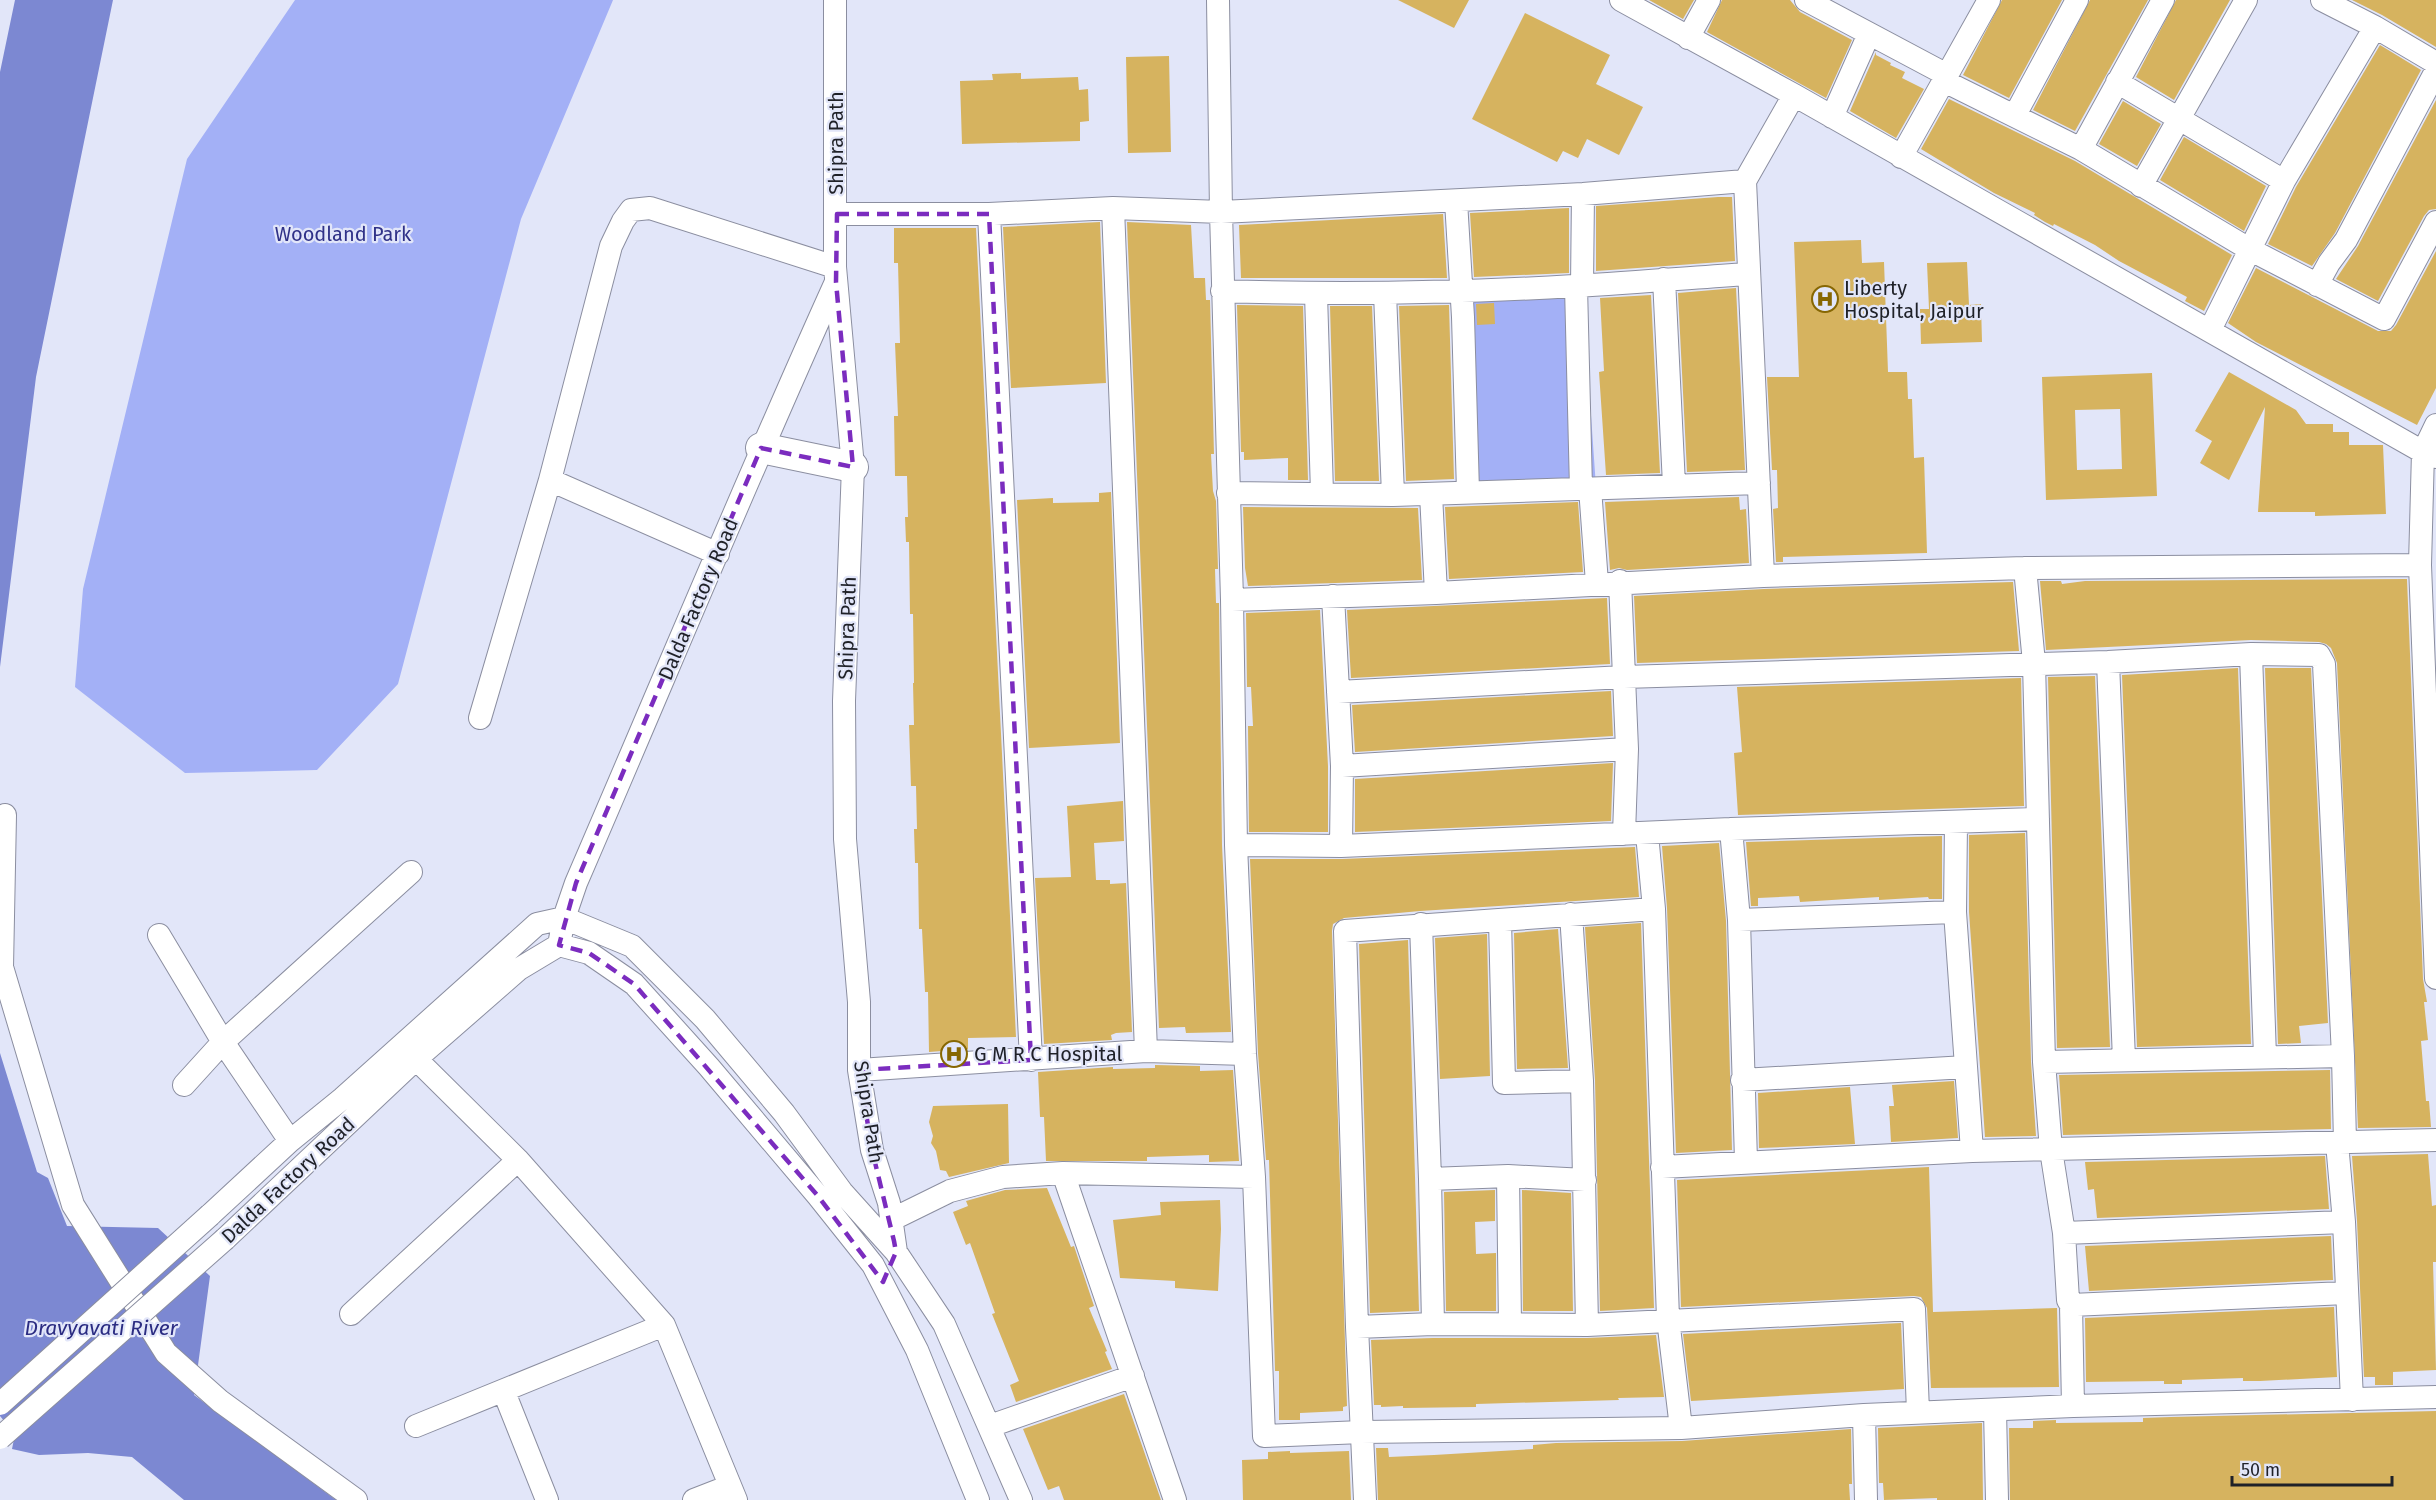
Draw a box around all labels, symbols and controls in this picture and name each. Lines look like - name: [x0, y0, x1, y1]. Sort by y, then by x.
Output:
- street label: Shipra Path: [824, 91, 848, 195]
- park label: Woodland Park: [275, 222, 412, 246]
- place label: Liberty Hospital, Jaipur: [1844, 276, 1984, 323]
- hospital icon: Liberty Hospital, Jaipur: [1810, 284, 1840, 314]
- street label: Dalda Factory Road: [653, 514, 743, 684]
- street label: Shipra Path: [833, 576, 861, 680]
- hospital icon: G M R C Hospital: [939, 1039, 969, 1069]
- place label: G M R C Hospital: [974, 1042, 1123, 1066]
- street label: Shipra Path: [849, 1059, 889, 1165]
- street label: Dalda Factory Road: [216, 1112, 360, 1248]
- water label: Dravyavati River: [24, 1315, 179, 1341]
- scale bar: [2232, 1449, 2392, 1487]
- text: 50 m: [2241, 1459, 2280, 1481]

